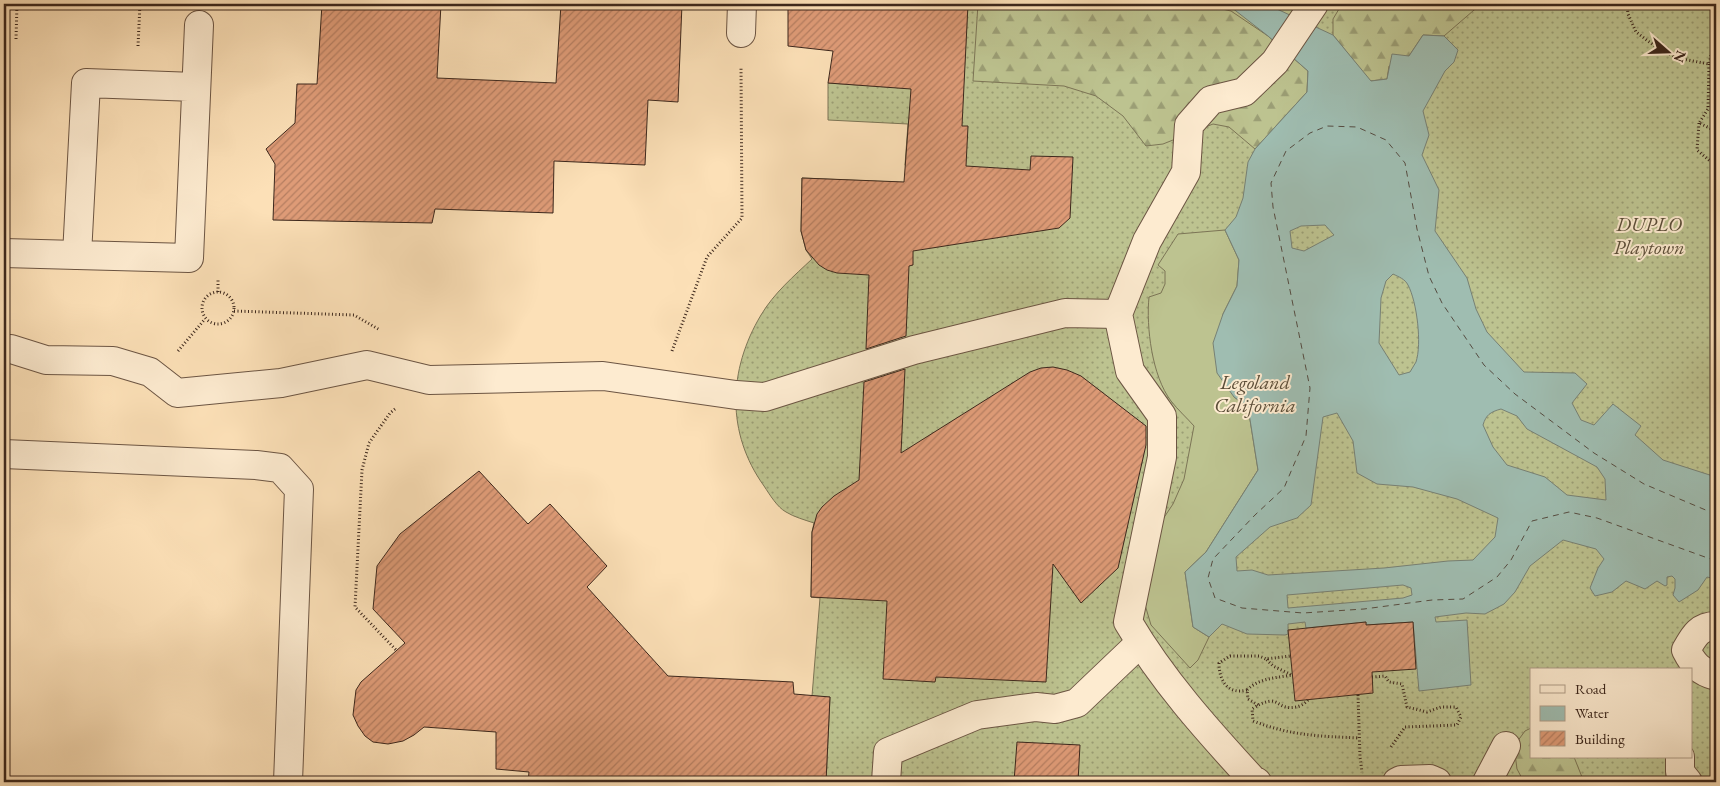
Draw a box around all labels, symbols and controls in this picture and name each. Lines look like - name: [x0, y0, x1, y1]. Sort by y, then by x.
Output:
- north arrow: [1642, 28, 1692, 78]
- text: N: [1670, 48, 1691, 65]
- park label: DUPLO Playtown: [1614, 211, 1685, 260]
- park label: Legoland California: [1214, 369, 1296, 418]
- legend: [1530, 668, 1692, 758]
- text: Road: [1575, 679, 1607, 698]
- text: Water: [1575, 703, 1609, 722]
- text: Building: [1575, 729, 1625, 748]

